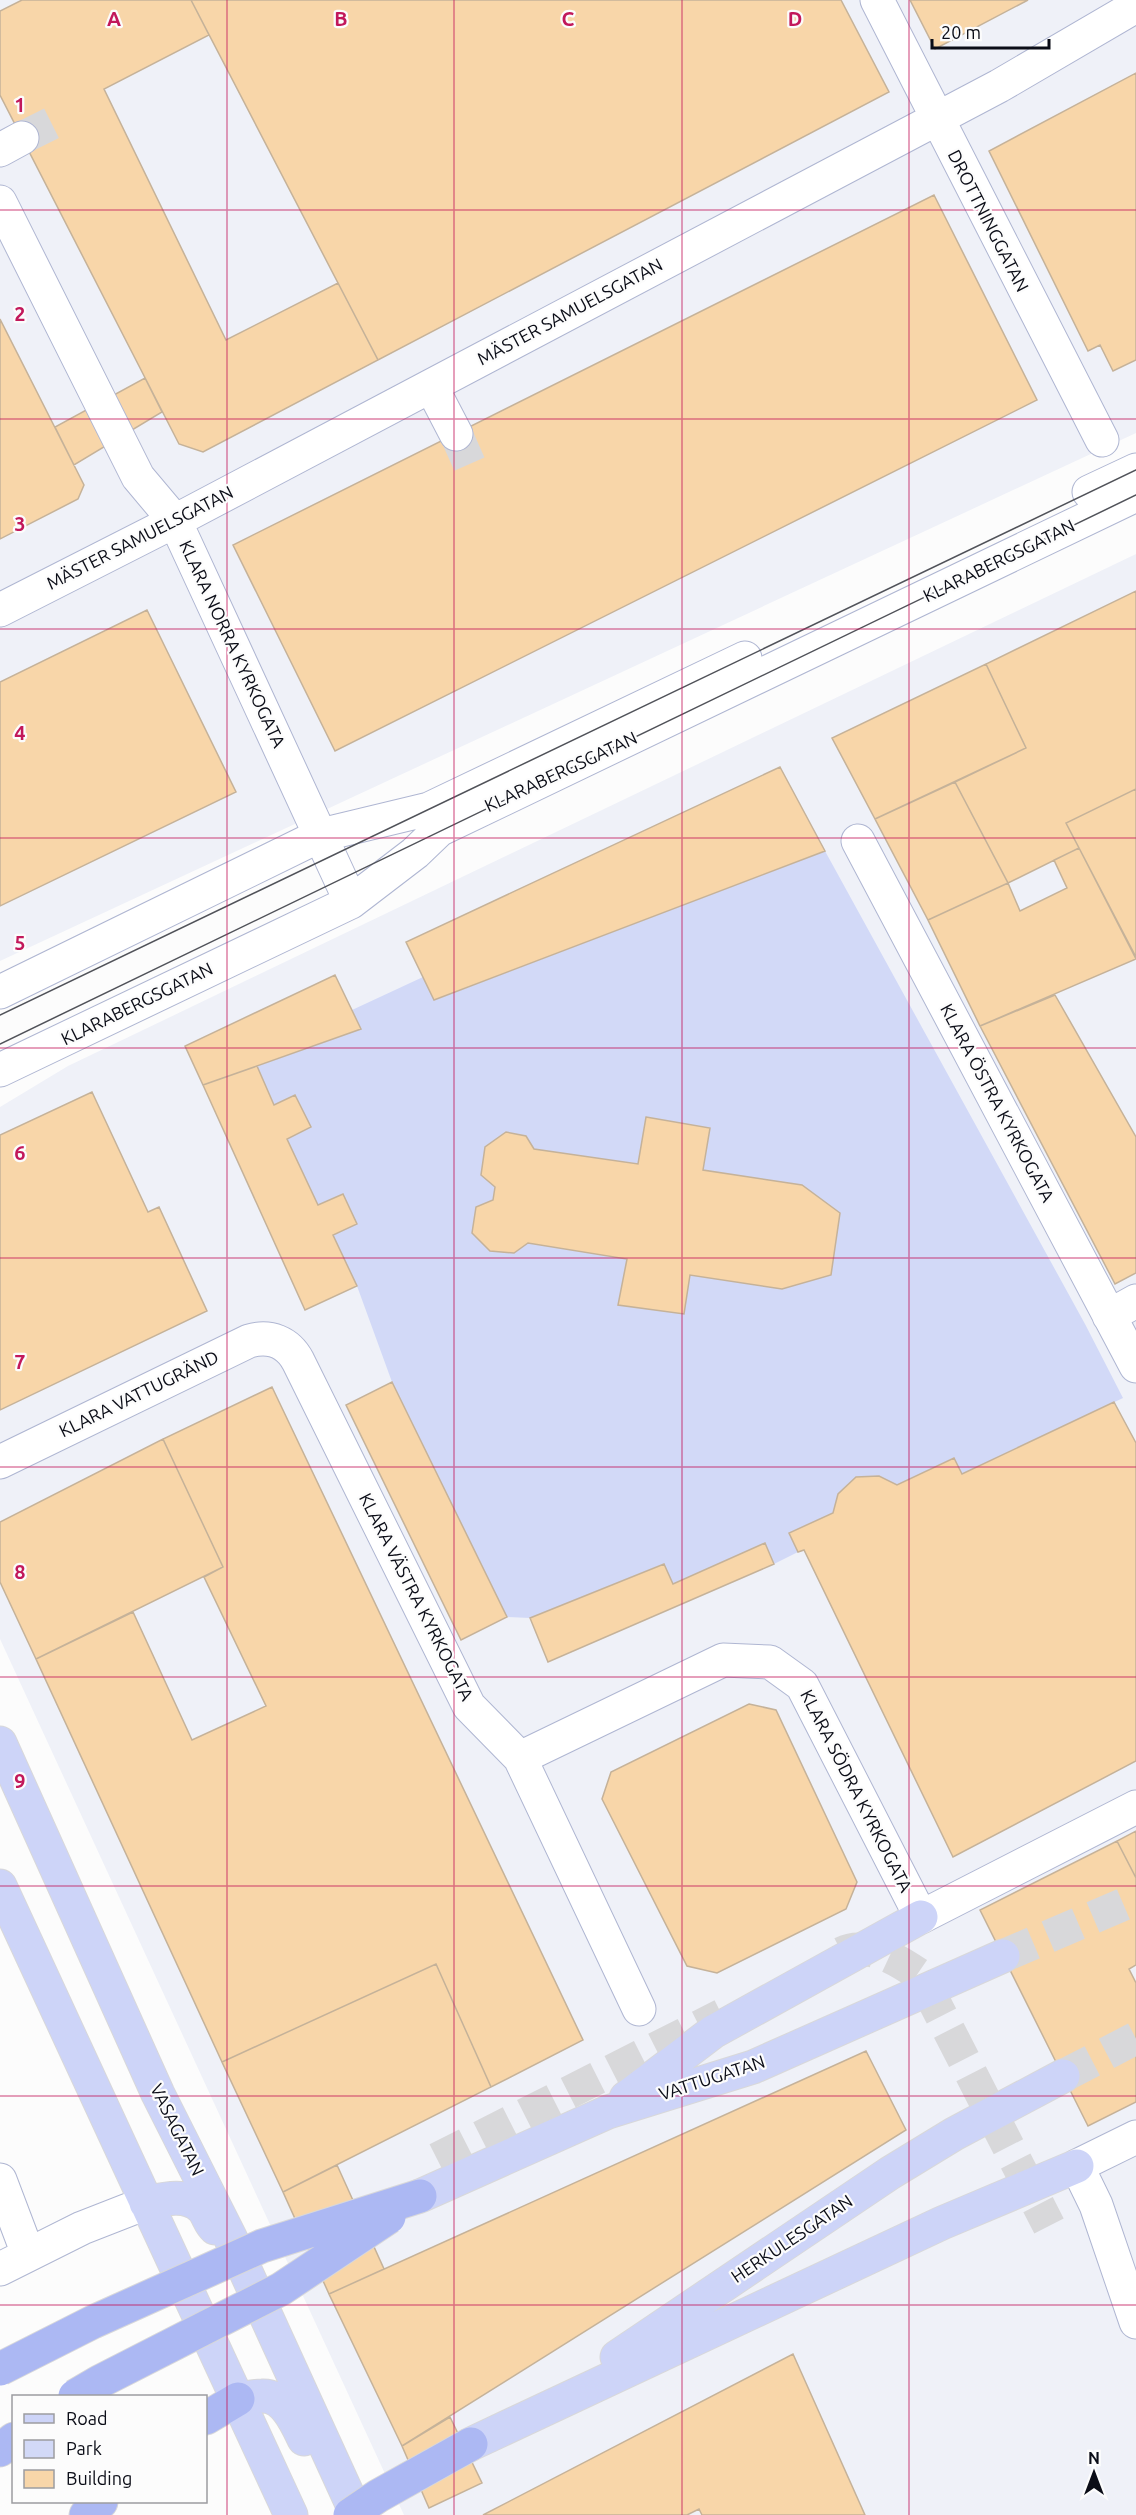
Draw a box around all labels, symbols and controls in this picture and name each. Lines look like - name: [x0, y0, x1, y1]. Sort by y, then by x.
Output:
- text: A: [107, 7, 121, 30]
- text: B: [334, 7, 348, 30]
- text: C: [562, 7, 575, 30]
- text: D: [788, 7, 802, 30]
- scale bar: [932, 12, 1049, 50]
- text: 20 m: [941, 22, 981, 42]
- text: 1: [14, 93, 26, 116]
- street label: DROTTNINGGATAN: [944, 146, 1033, 295]
- street label: MÄSTER SAMUELSGATAN: [474, 254, 665, 368]
- text: 2: [14, 302, 26, 325]
- street label: MÄSTER SAMUELSGATAN: [43, 481, 236, 593]
- text: 3: [14, 512, 26, 535]
- street label: KLARABERGSGATAN: [920, 515, 1078, 605]
- street label: KLARA NORRA KYRKOGATA: [176, 537, 290, 751]
- text: 4: [14, 721, 26, 744]
- street label: KLARABERGSGATAN: [481, 727, 640, 815]
- text: 5: [14, 931, 26, 954]
- street label: KLARABERGSGATAN: [58, 958, 216, 1048]
- street label: KLARA ÖSTRA KYRKOGATA: [937, 1000, 1059, 1205]
- text: 6: [14, 1141, 26, 1164]
- street label: KLARA VATTUGRÄND: [56, 1346, 221, 1440]
- text: 7: [14, 1350, 26, 1373]
- street label: KLARA VÄSTRA KYRKOGATA: [356, 1489, 478, 1704]
- text: 8: [14, 1560, 26, 1583]
- street label: KLARA SÖDRA KYRKOGATA: [797, 1686, 917, 1895]
- text: 9: [14, 1769, 26, 1792]
- street label: VATTUGATAN: [656, 2051, 767, 2104]
- street label: VASAGATAN: [147, 2080, 209, 2179]
- street label: HERKULESGATAN: [727, 2190, 856, 2286]
- legend: [12, 2395, 207, 2503]
- text: Road: [66, 2408, 108, 2428]
- text: Park: [66, 2438, 102, 2458]
- north arrow: [1064, 2443, 1124, 2503]
- text: N: [1088, 2449, 1100, 2467]
- text: Building: [66, 2468, 132, 2488]

